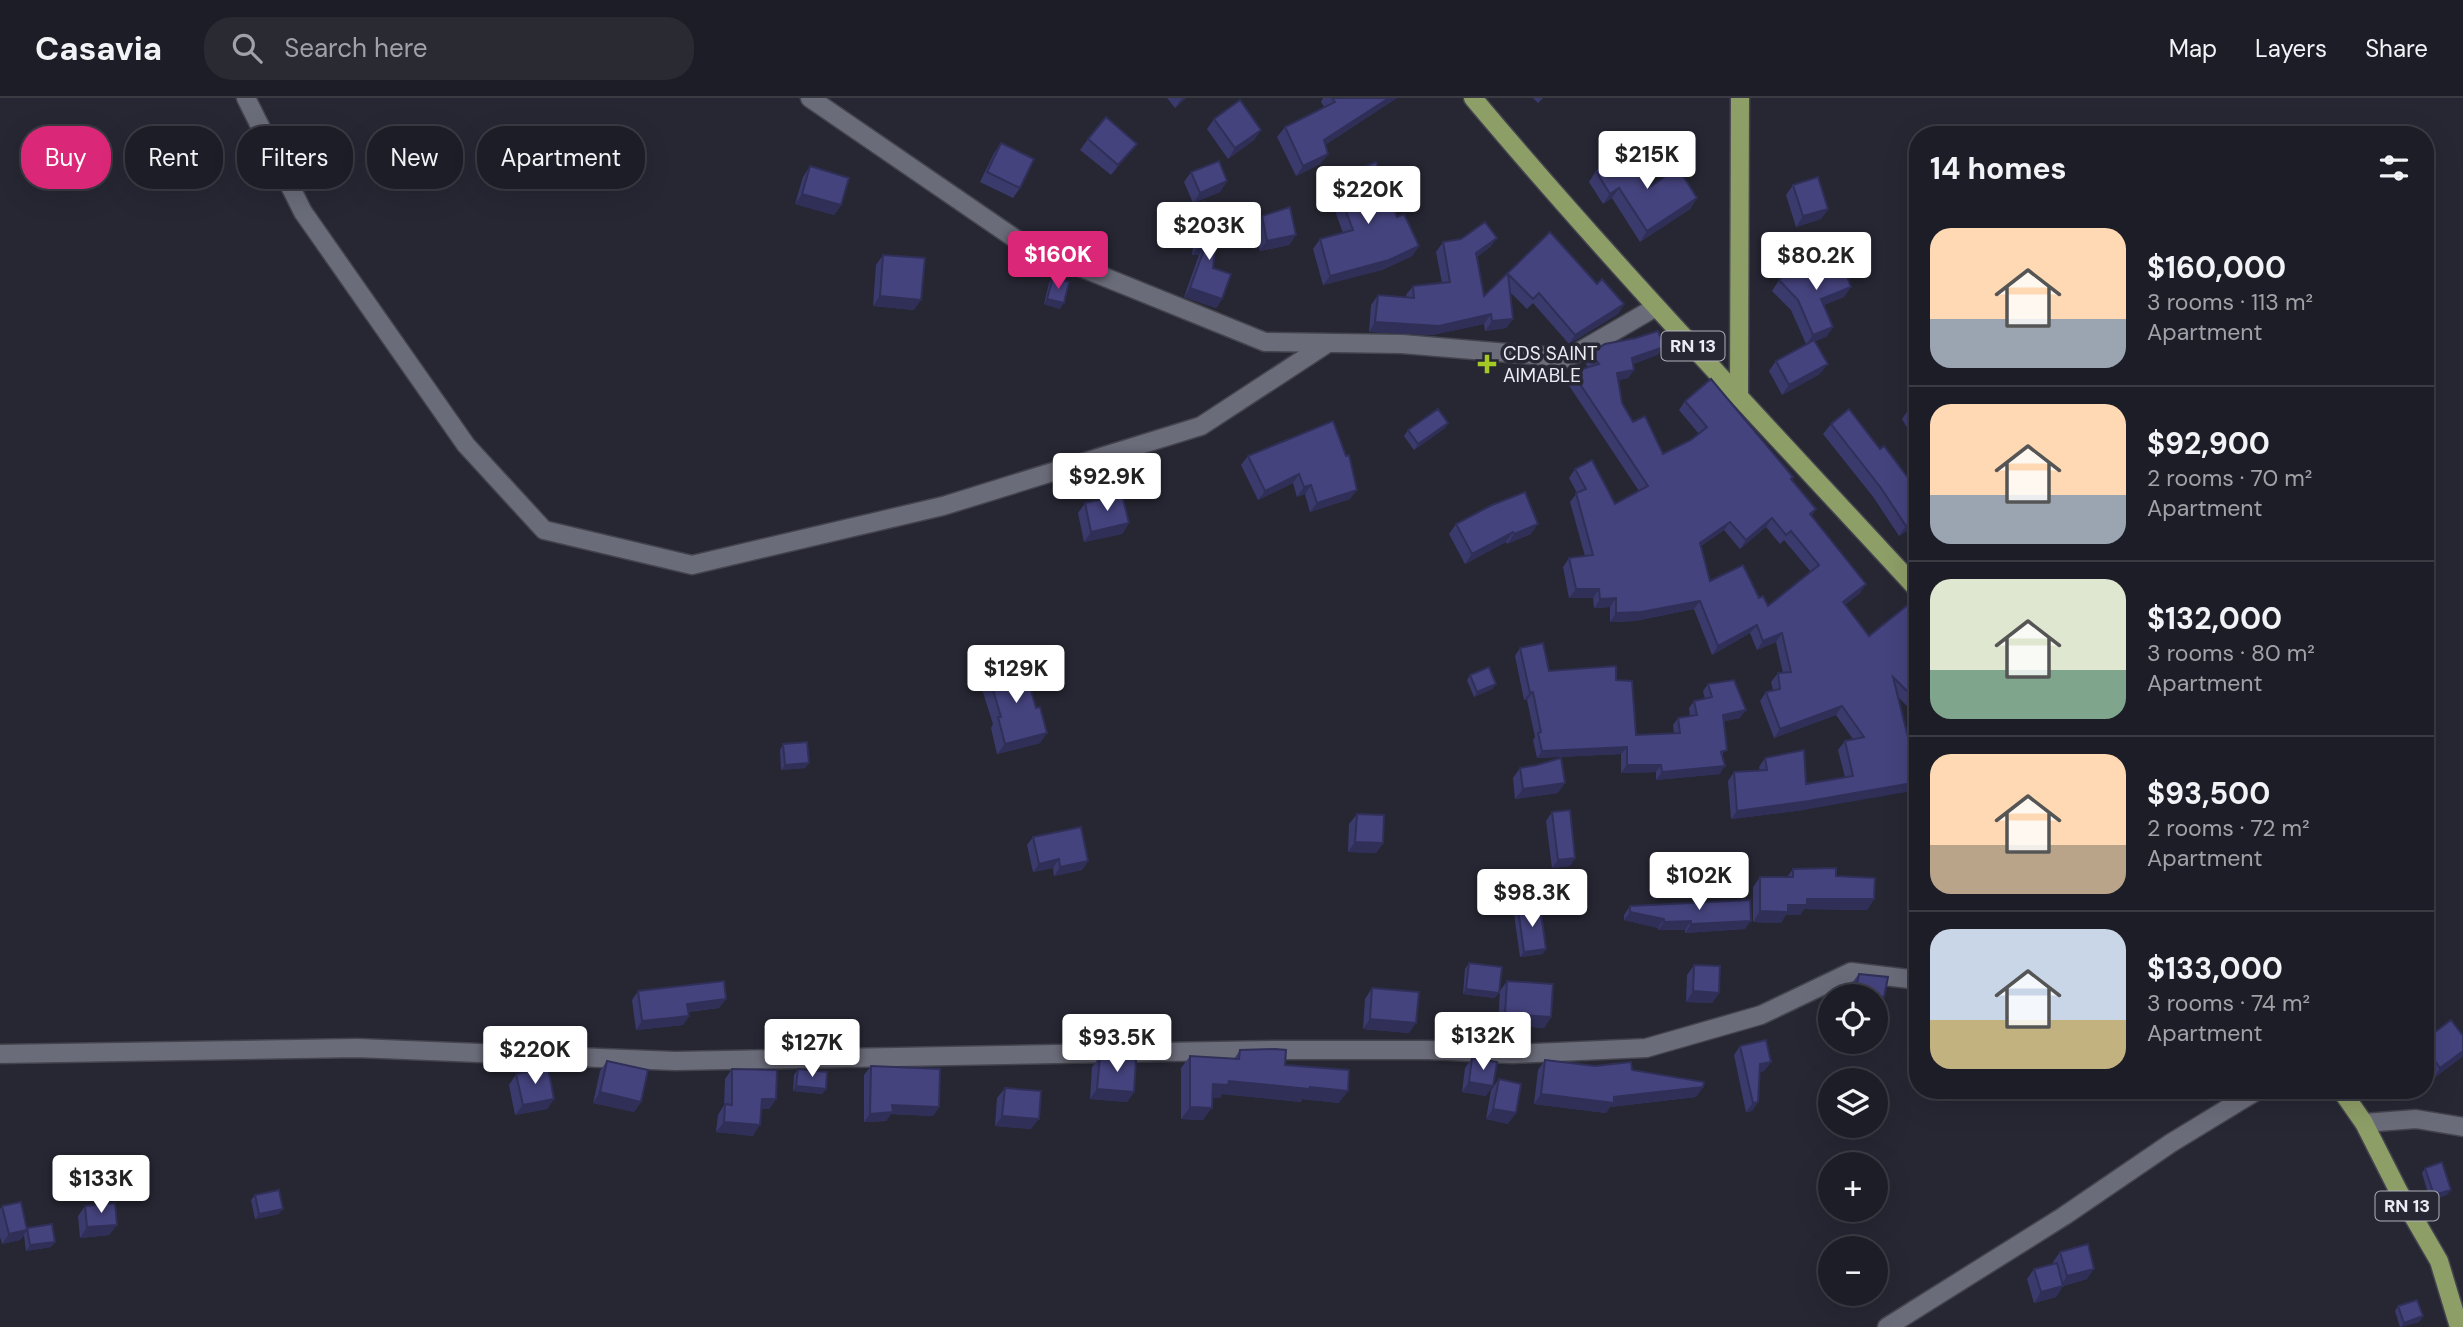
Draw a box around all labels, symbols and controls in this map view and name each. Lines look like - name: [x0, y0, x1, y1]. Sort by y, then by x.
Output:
- search box: [204, 17, 694, 80]
- text: Casavia: [35, 27, 162, 70]
- icon: search: [228, 29, 266, 67]
- text: Search here: [284, 31, 428, 65]
- text: Map: [2169, 33, 2217, 64]
- text: Layers: [2255, 33, 2327, 64]
- text: Share: [2365, 33, 2428, 64]
- chip: Buy: [21, 126, 111, 189]
- chip: Rent: [125, 126, 223, 189]
- chip: Filters: [237, 126, 353, 189]
- chip: New: [367, 126, 463, 189]
- chip: Apartment: [477, 126, 645, 189]
- pin: $215K: [1598, 132, 1696, 191]
- text: $215K: [1615, 139, 1679, 169]
- text: 14 homes: [1930, 149, 2067, 188]
- icon: filters: [2375, 149, 2413, 187]
- pin: $220K: [1319, 166, 1417, 226]
- text: $220K: [1332, 174, 1404, 204]
- pin: $203K: [1160, 202, 1258, 262]
- text: $203K: [1173, 210, 1245, 240]
- pin: $160K: [1009, 232, 1107, 291]
- pin: $80.2K: [1759, 232, 1873, 292]
- text: $160K: [1024, 239, 1092, 269]
- text: $80.2K: [1777, 240, 1855, 270]
- text: $160,000: [2147, 248, 2286, 287]
- icon: home: [1986, 256, 2070, 340]
- text: 3 rooms · 113 m²: [2147, 287, 2313, 317]
- text: Apartment: [2147, 317, 2262, 347]
- road number: RN 13: [1662, 332, 1724, 360]
- place label: CDS SAINT AIMABLE: [1503, 341, 1598, 388]
- marker: CDS SAINT AIMABLE: [1477, 354, 1497, 374]
- text: $92,900: [2147, 424, 2270, 463]
- icon: home: [1986, 432, 2070, 516]
- pin: $92.9K: [1050, 454, 1164, 513]
- text: $92.9K: [1069, 461, 1145, 491]
- text: 2 rooms · 70 m²: [2147, 463, 2312, 493]
- text: Apartment: [2147, 493, 2262, 523]
- text: $132,000: [2147, 599, 2282, 638]
- icon: home: [1986, 607, 2070, 691]
- text: 3 rooms · 80 m²: [2147, 638, 2315, 668]
- pin: $129K: [967, 646, 1065, 705]
- text: $129K: [983, 653, 1049, 683]
- text: Apartment: [2147, 668, 2262, 698]
- text: $93,500: [2147, 774, 2270, 813]
- icon: home: [1986, 782, 2070, 866]
- text: 2 rooms · 72 m²: [2147, 813, 2310, 843]
- text: Apartment: [2147, 843, 2262, 873]
- pin: $102K: [1650, 852, 1748, 912]
- text: $102K: [1666, 860, 1732, 890]
- pin: $98.3K: [1475, 870, 1589, 929]
- text: $98.3K: [1493, 877, 1571, 907]
- text: $133,000: [2147, 949, 2283, 988]
- icon: home: [1986, 957, 2070, 1041]
- map controls: [1818, 984, 1888, 1306]
- button: locate: [1818, 984, 1888, 1054]
- text: 3 rooms · 74 m²: [2147, 988, 2310, 1018]
- pin: $132K: [1434, 1012, 1532, 1072]
- pin: $93.5K: [1060, 1014, 1174, 1074]
- text: Apartment: [2147, 1018, 2262, 1048]
- pin: $127K: [763, 1020, 861, 1079]
- text: $132K: [1451, 1020, 1515, 1050]
- text: $93.5K: [1078, 1022, 1156, 1052]
- pin: $220K: [486, 1026, 584, 1086]
- text: $127K: [781, 1027, 843, 1057]
- text: $220K: [499, 1034, 571, 1064]
- button: layers: [1818, 1068, 1888, 1138]
- button: +: [1818, 1152, 1888, 1222]
- pin: $133K: [52, 1156, 150, 1215]
- text: $133K: [68, 1163, 134, 1193]
- road number: RN 13: [2376, 1191, 2438, 1220]
- button: −: [1818, 1236, 1888, 1306]

